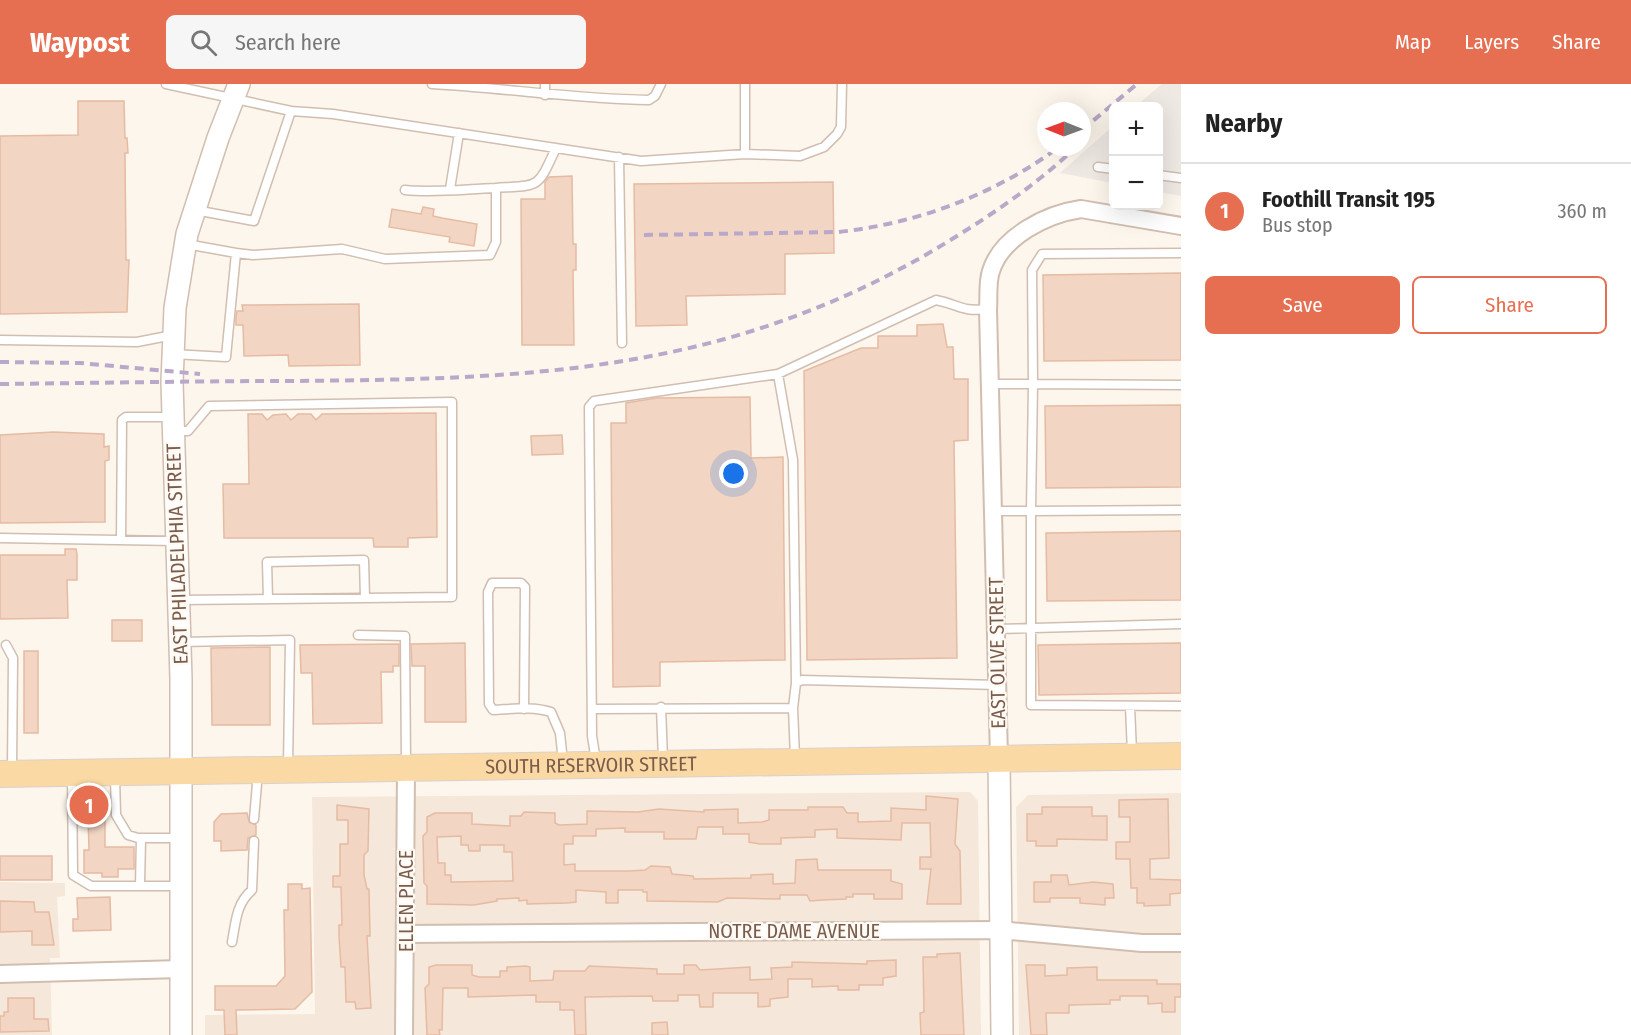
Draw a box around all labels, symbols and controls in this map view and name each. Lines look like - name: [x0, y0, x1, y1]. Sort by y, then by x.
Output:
- search box: [166, 15, 586, 69]
- text: Waypost: [30, 26, 130, 59]
- icon: search: [187, 26, 220, 59]
- text: Search here: [235, 29, 341, 56]
- text: Map: [1395, 29, 1431, 55]
- text: Layers: [1464, 29, 1519, 55]
- text: Share: [1552, 29, 1601, 55]
- north arrow: [1037, 102, 1091, 156]
- map controls: [1109, 102, 1163, 210]
- button: +: [1109, 102, 1163, 156]
- text: Nearby: [1205, 108, 1282, 139]
- button: −: [1109, 156, 1163, 210]
- text: Foothill Transit 195: [1262, 186, 1435, 213]
- text: 1: [1220, 199, 1229, 223]
- text: 360 m: [1558, 199, 1607, 223]
- text: Bus stop: [1262, 213, 1333, 237]
- button: Save: [1205, 276, 1400, 334]
- button: Share: [1412, 276, 1607, 334]
- street label: EAST PHILADELPHIA STREET: [161, 442, 193, 665]
- your location: [719, 459, 748, 488]
- street label: EAST OLIVE STREET: [984, 576, 1010, 729]
- street label: SOUTH RESERVOIR STREET: [485, 751, 698, 779]
- pin: 1: [70, 782, 109, 828]
- street label: ELLEN PLACE: [394, 850, 418, 952]
- street label: NOTRE DAME AVENUE: [708, 919, 880, 943]

